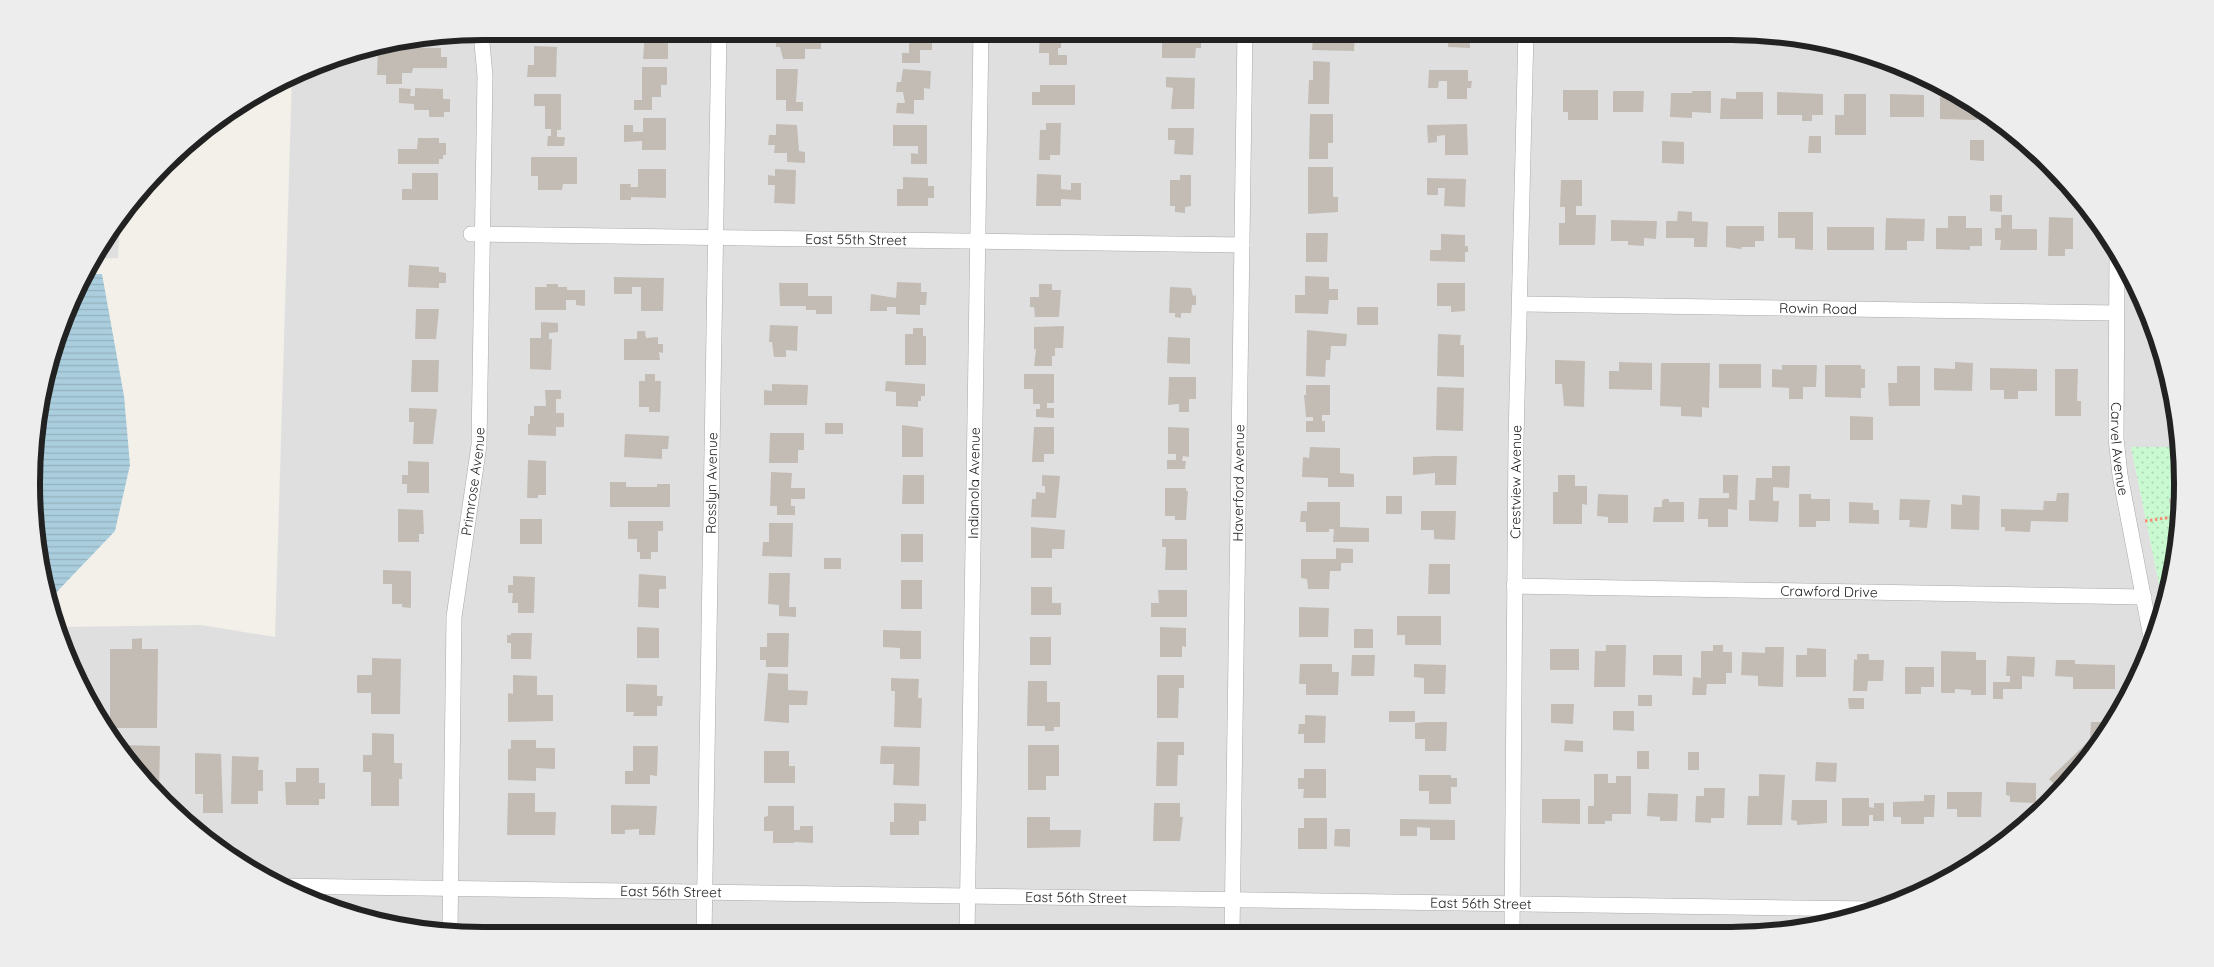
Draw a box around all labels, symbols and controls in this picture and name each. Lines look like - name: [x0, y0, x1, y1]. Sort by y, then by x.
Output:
- street label: East 55th Street: [805, 230, 907, 249]
- street label: Rowin Road: [1779, 299, 1857, 318]
- street label: Carvel Avenue: [2107, 402, 2133, 497]
- street label: Haverford Avenue: [1229, 424, 1248, 542]
- street label: Crestview Avenue: [1506, 425, 1525, 539]
- street label: Primrose Avenue: [457, 427, 488, 537]
- street label: Indianola Avenue: [964, 427, 984, 539]
- street label: Rosslyn Avenue: [702, 432, 721, 534]
- street label: Crawford Drive: [1780, 582, 1878, 601]
- street label: East 56th Street: [620, 882, 722, 901]
- street label: East 56th Street: [1025, 888, 1127, 907]
- street label: East 56th Street: [1430, 894, 1532, 913]

